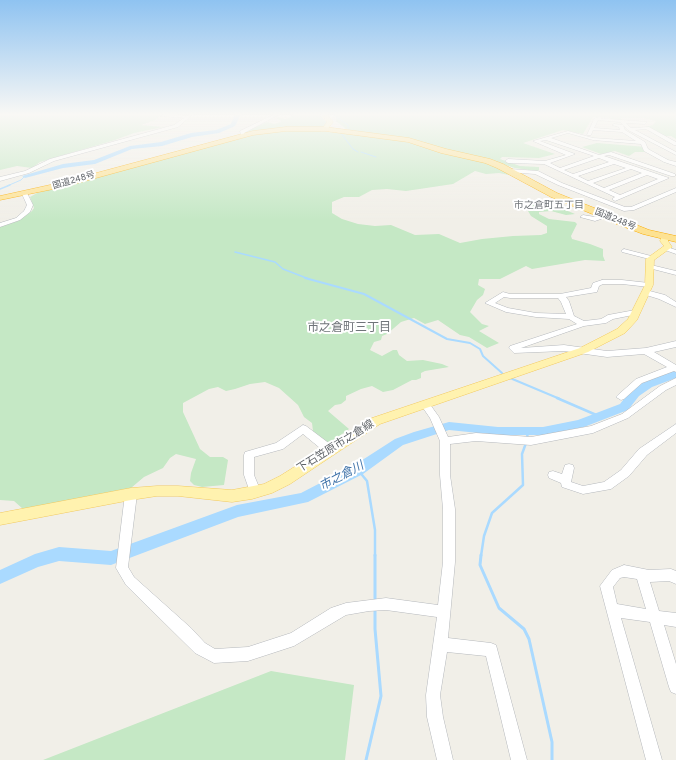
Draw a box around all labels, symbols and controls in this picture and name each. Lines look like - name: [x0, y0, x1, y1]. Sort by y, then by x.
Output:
- street label: 国道248号: [52, 170, 96, 192]
- district label: 市之倉町五丁目: [514, 200, 584, 212]
- street label: 国道248号: [593, 207, 637, 233]
- district label: 市之倉町三丁目: [307, 322, 391, 336]
- street label: 下石笠原市之倉線: [295, 418, 377, 476]
- water label: 市之倉川: [317, 459, 367, 495]

